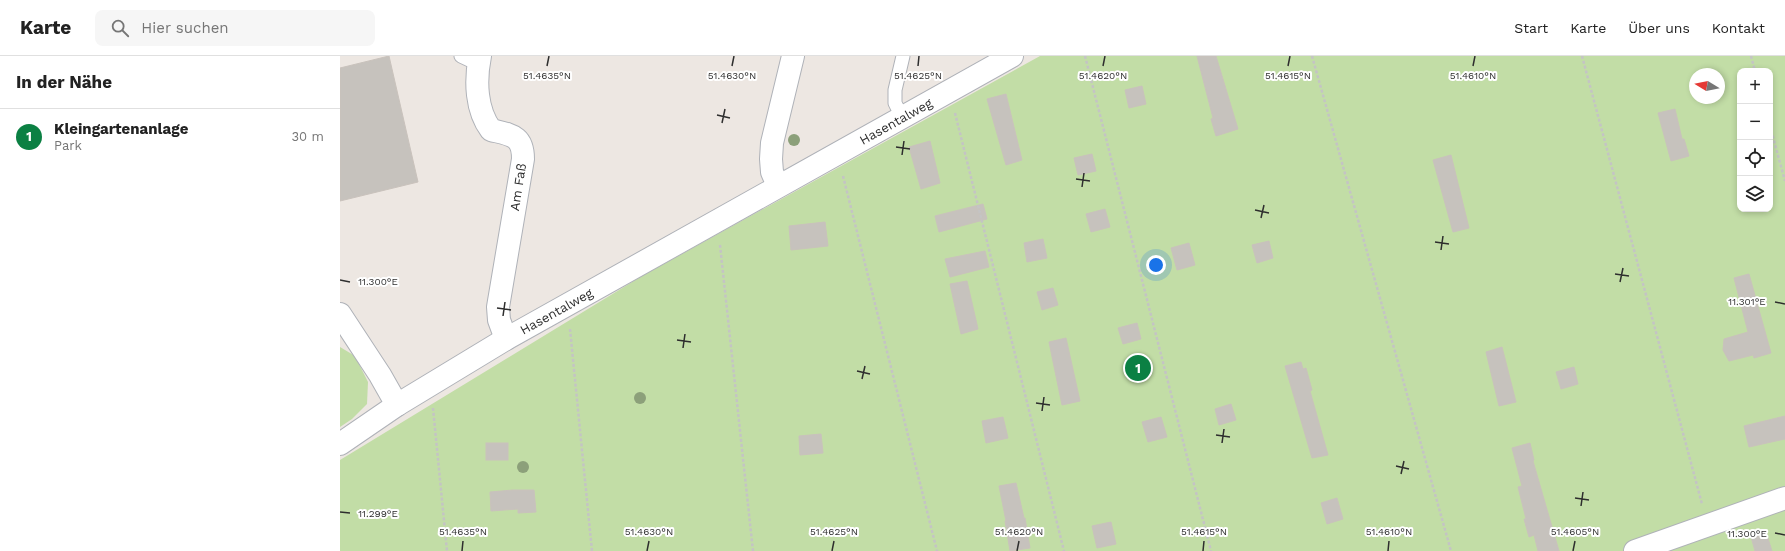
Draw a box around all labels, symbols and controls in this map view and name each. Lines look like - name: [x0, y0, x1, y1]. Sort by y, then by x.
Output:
- search box: [95, 10, 375, 46]
- text: Karte: [20, 16, 71, 39]
- icon: search: [109, 17, 131, 39]
- text: Hier suchen: [141, 19, 229, 37]
- text: Start: [1514, 20, 1548, 36]
- text: Karte: [1570, 20, 1606, 36]
- text: Über uns: [1628, 20, 1690, 36]
- text: Kontakt: [1712, 20, 1765, 36]
- north arrow: [1689, 68, 1725, 104]
- map controls: [1737, 68, 1773, 212]
- button: +: [1737, 68, 1773, 104]
- text: 51.4635°N: [523, 70, 571, 81]
- text: 51.4630°N: [708, 70, 756, 81]
- text: 51.4625°N: [894, 70, 942, 81]
- text: 51.4620°N: [1079, 70, 1127, 81]
- text: 51.4615°N: [1265, 70, 1311, 81]
- text: 51.4610°N: [1450, 70, 1496, 81]
- text: In der Nähe: [16, 72, 112, 92]
- street label: Hasentalweg: [857, 95, 935, 147]
- button: −: [1737, 104, 1773, 140]
- text: Kleingartenanlage: [54, 120, 188, 138]
- text: 1: [26, 129, 32, 144]
- text: 30 m: [292, 129, 324, 144]
- text: Park: [54, 138, 82, 153]
- button: locate: [1737, 140, 1773, 176]
- street label: Am Faß: [507, 162, 529, 212]
- button: layers: [1737, 176, 1773, 212]
- your location: [1146, 255, 1166, 275]
- text: 11.300°E: [358, 276, 398, 287]
- street label: Hasentalweg: [517, 285, 595, 337]
- text: 11.301°E: [1728, 296, 1766, 307]
- pin: 1: [1125, 353, 1151, 383]
- text: 11.299°E: [358, 508, 398, 519]
- text: 51.4635°N: [439, 526, 487, 537]
- text: 51.4630°N: [625, 526, 673, 537]
- text: 51.4625°N: [810, 526, 858, 537]
- text: 51.4620°N: [995, 526, 1043, 537]
- text: 51.4615°N: [1181, 526, 1227, 537]
- text: 51.4610°N: [1366, 526, 1412, 537]
- text: 51.4605°N: [1551, 526, 1599, 537]
- text: 11.300°E: [1727, 528, 1767, 539]

